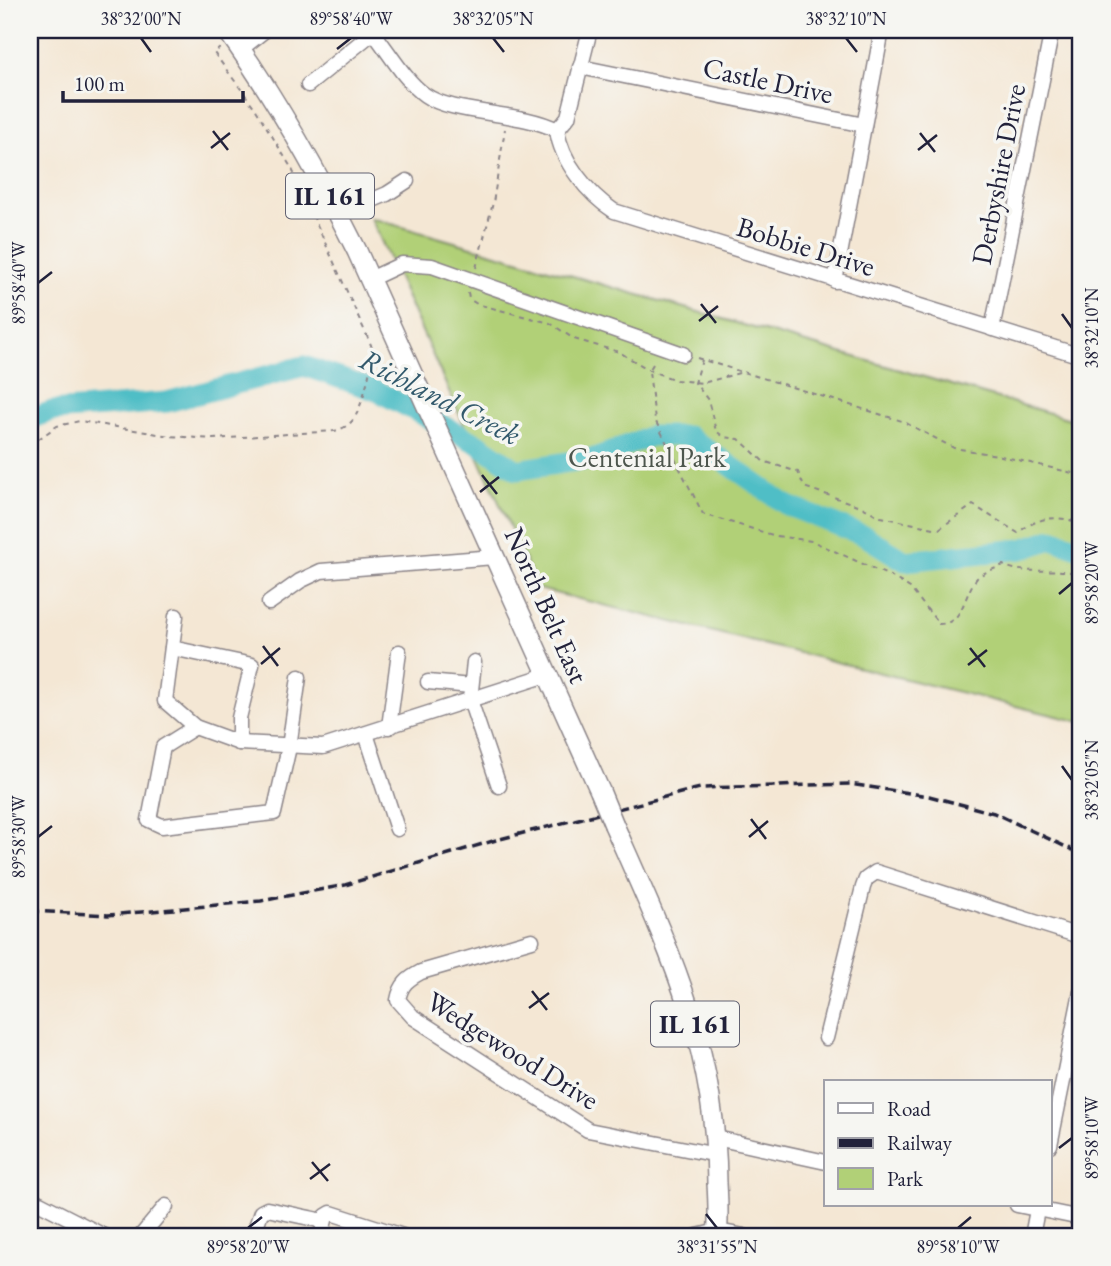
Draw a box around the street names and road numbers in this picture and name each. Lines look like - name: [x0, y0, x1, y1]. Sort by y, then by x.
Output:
- street label: Castle Drive: [700, 49, 836, 111]
- street label: Derbyshire Drive: [963, 80, 1033, 267]
- road number: IL 161: [286, 174, 374, 218]
- street label: Bobbie Drive: [733, 208, 879, 284]
- street label: North Belt East: [497, 521, 597, 689]
- street label: Wedgewood Drive: [420, 983, 606, 1117]
- road number: IL 161: [651, 1001, 739, 1046]

